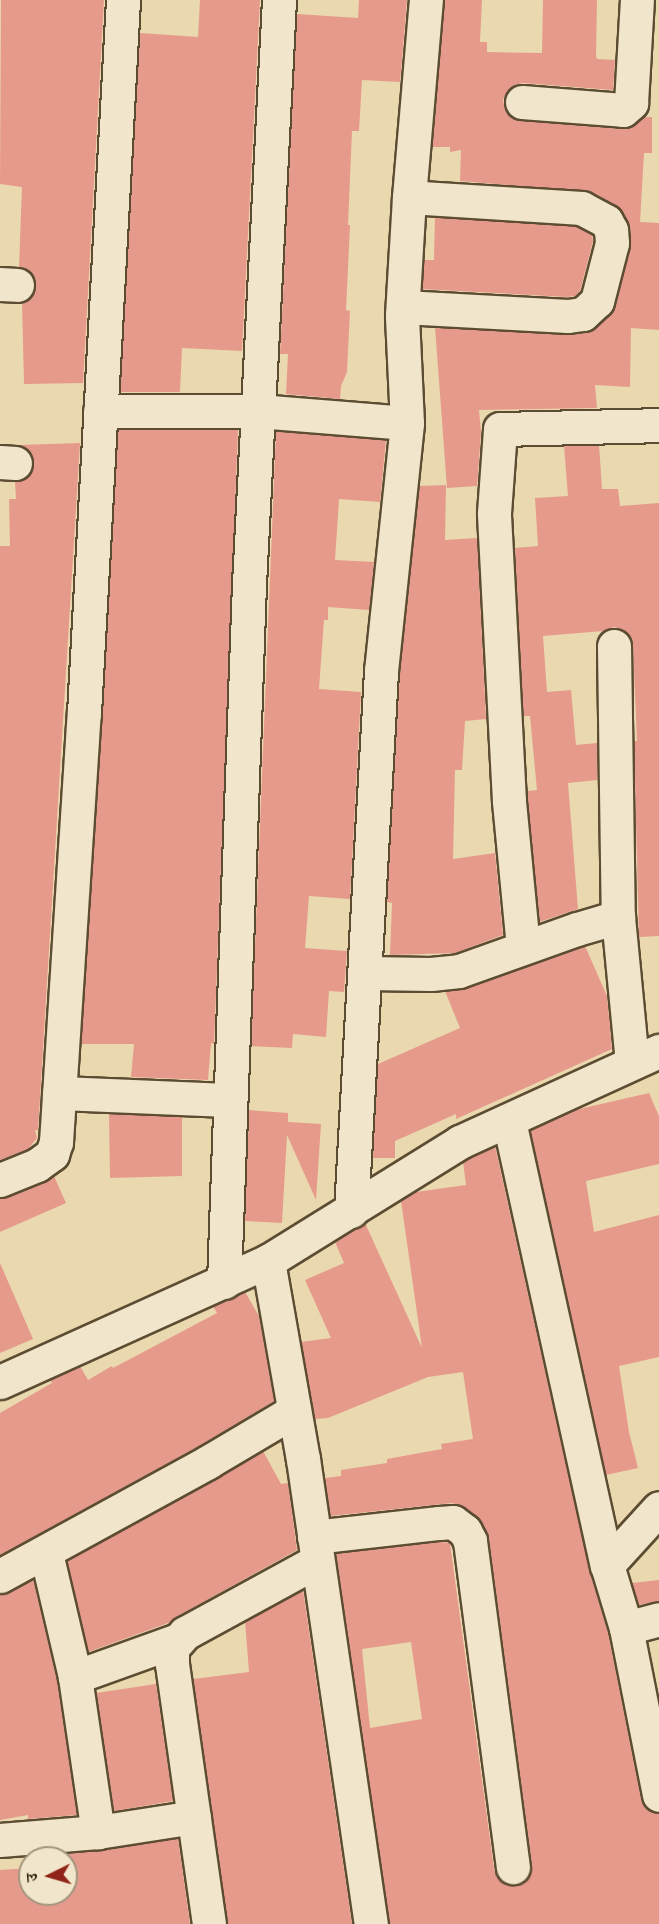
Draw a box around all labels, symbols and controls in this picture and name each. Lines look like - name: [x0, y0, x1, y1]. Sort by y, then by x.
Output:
- north arrow: [18, 1846, 78, 1906]
- text: उ: [22, 1872, 42, 1882]

